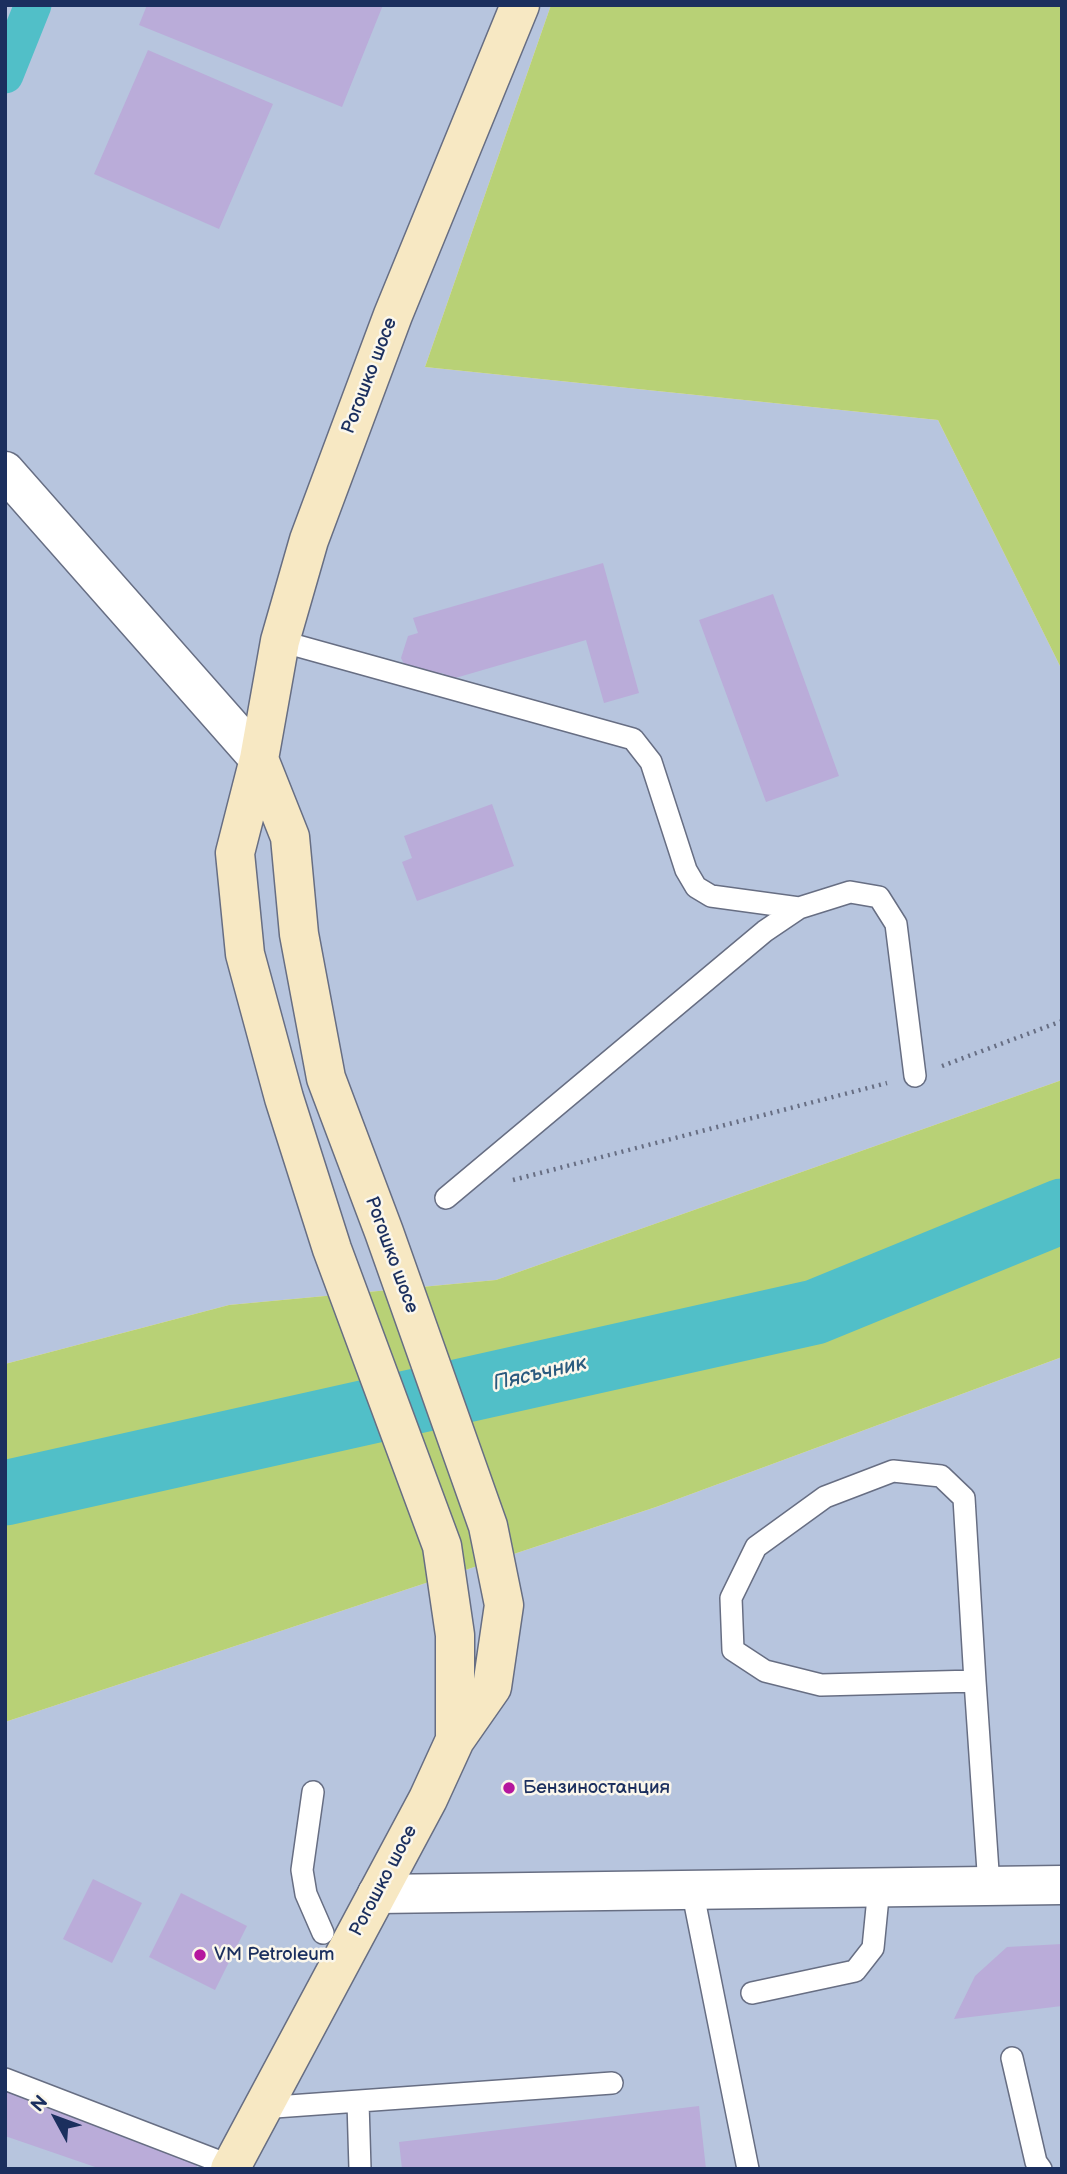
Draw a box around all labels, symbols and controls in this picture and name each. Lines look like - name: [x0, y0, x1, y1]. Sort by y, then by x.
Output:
- street label: Рогошко шосе: [337, 315, 403, 437]
- street label: Рогошко шосе: [359, 1193, 423, 1317]
- water label: Пясъчник: [491, 1351, 589, 1397]
- place label: Бензиностанция: [523, 1777, 670, 1799]
- marker: Бензиностанция: [501, 1780, 517, 1796]
- street label: Рогошко шосе: [345, 1821, 423, 1941]
- place label: VM Petroleum: [214, 1944, 334, 1966]
- marker: VM Petroleum: [192, 1947, 208, 1963]
- north arrow: [21, 2083, 91, 2153]
- text: N: [26, 2091, 53, 2117]

